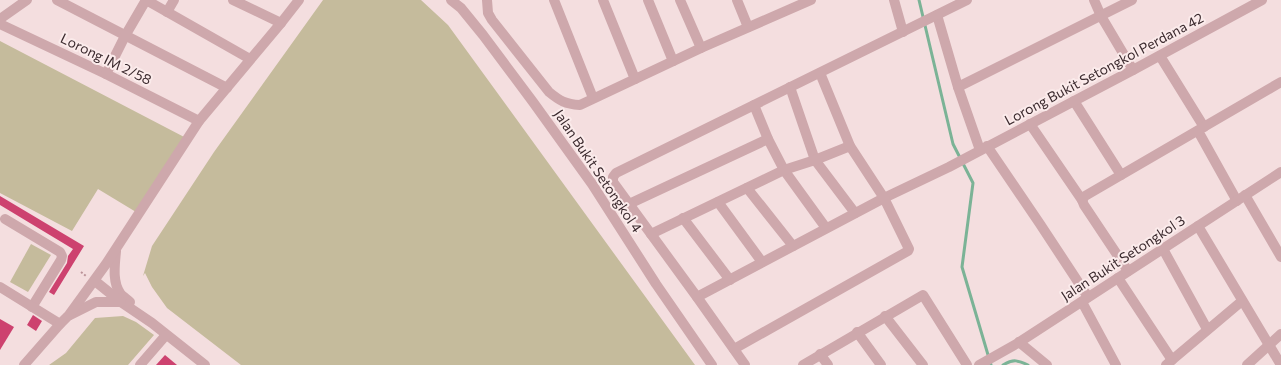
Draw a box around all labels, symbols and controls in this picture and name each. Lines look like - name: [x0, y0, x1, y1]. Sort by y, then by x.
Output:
- street label: Lorong Bukit Setongkol Perdana 42: [1002, 9, 1206, 128]
- street label: Lorong IM 2/58: [58, 29, 154, 88]
- street label: Jalan Bukit Setongkol 4: [551, 106, 646, 236]
- street label: Jalan Bukit Setongkol 3: [1058, 211, 1188, 304]

